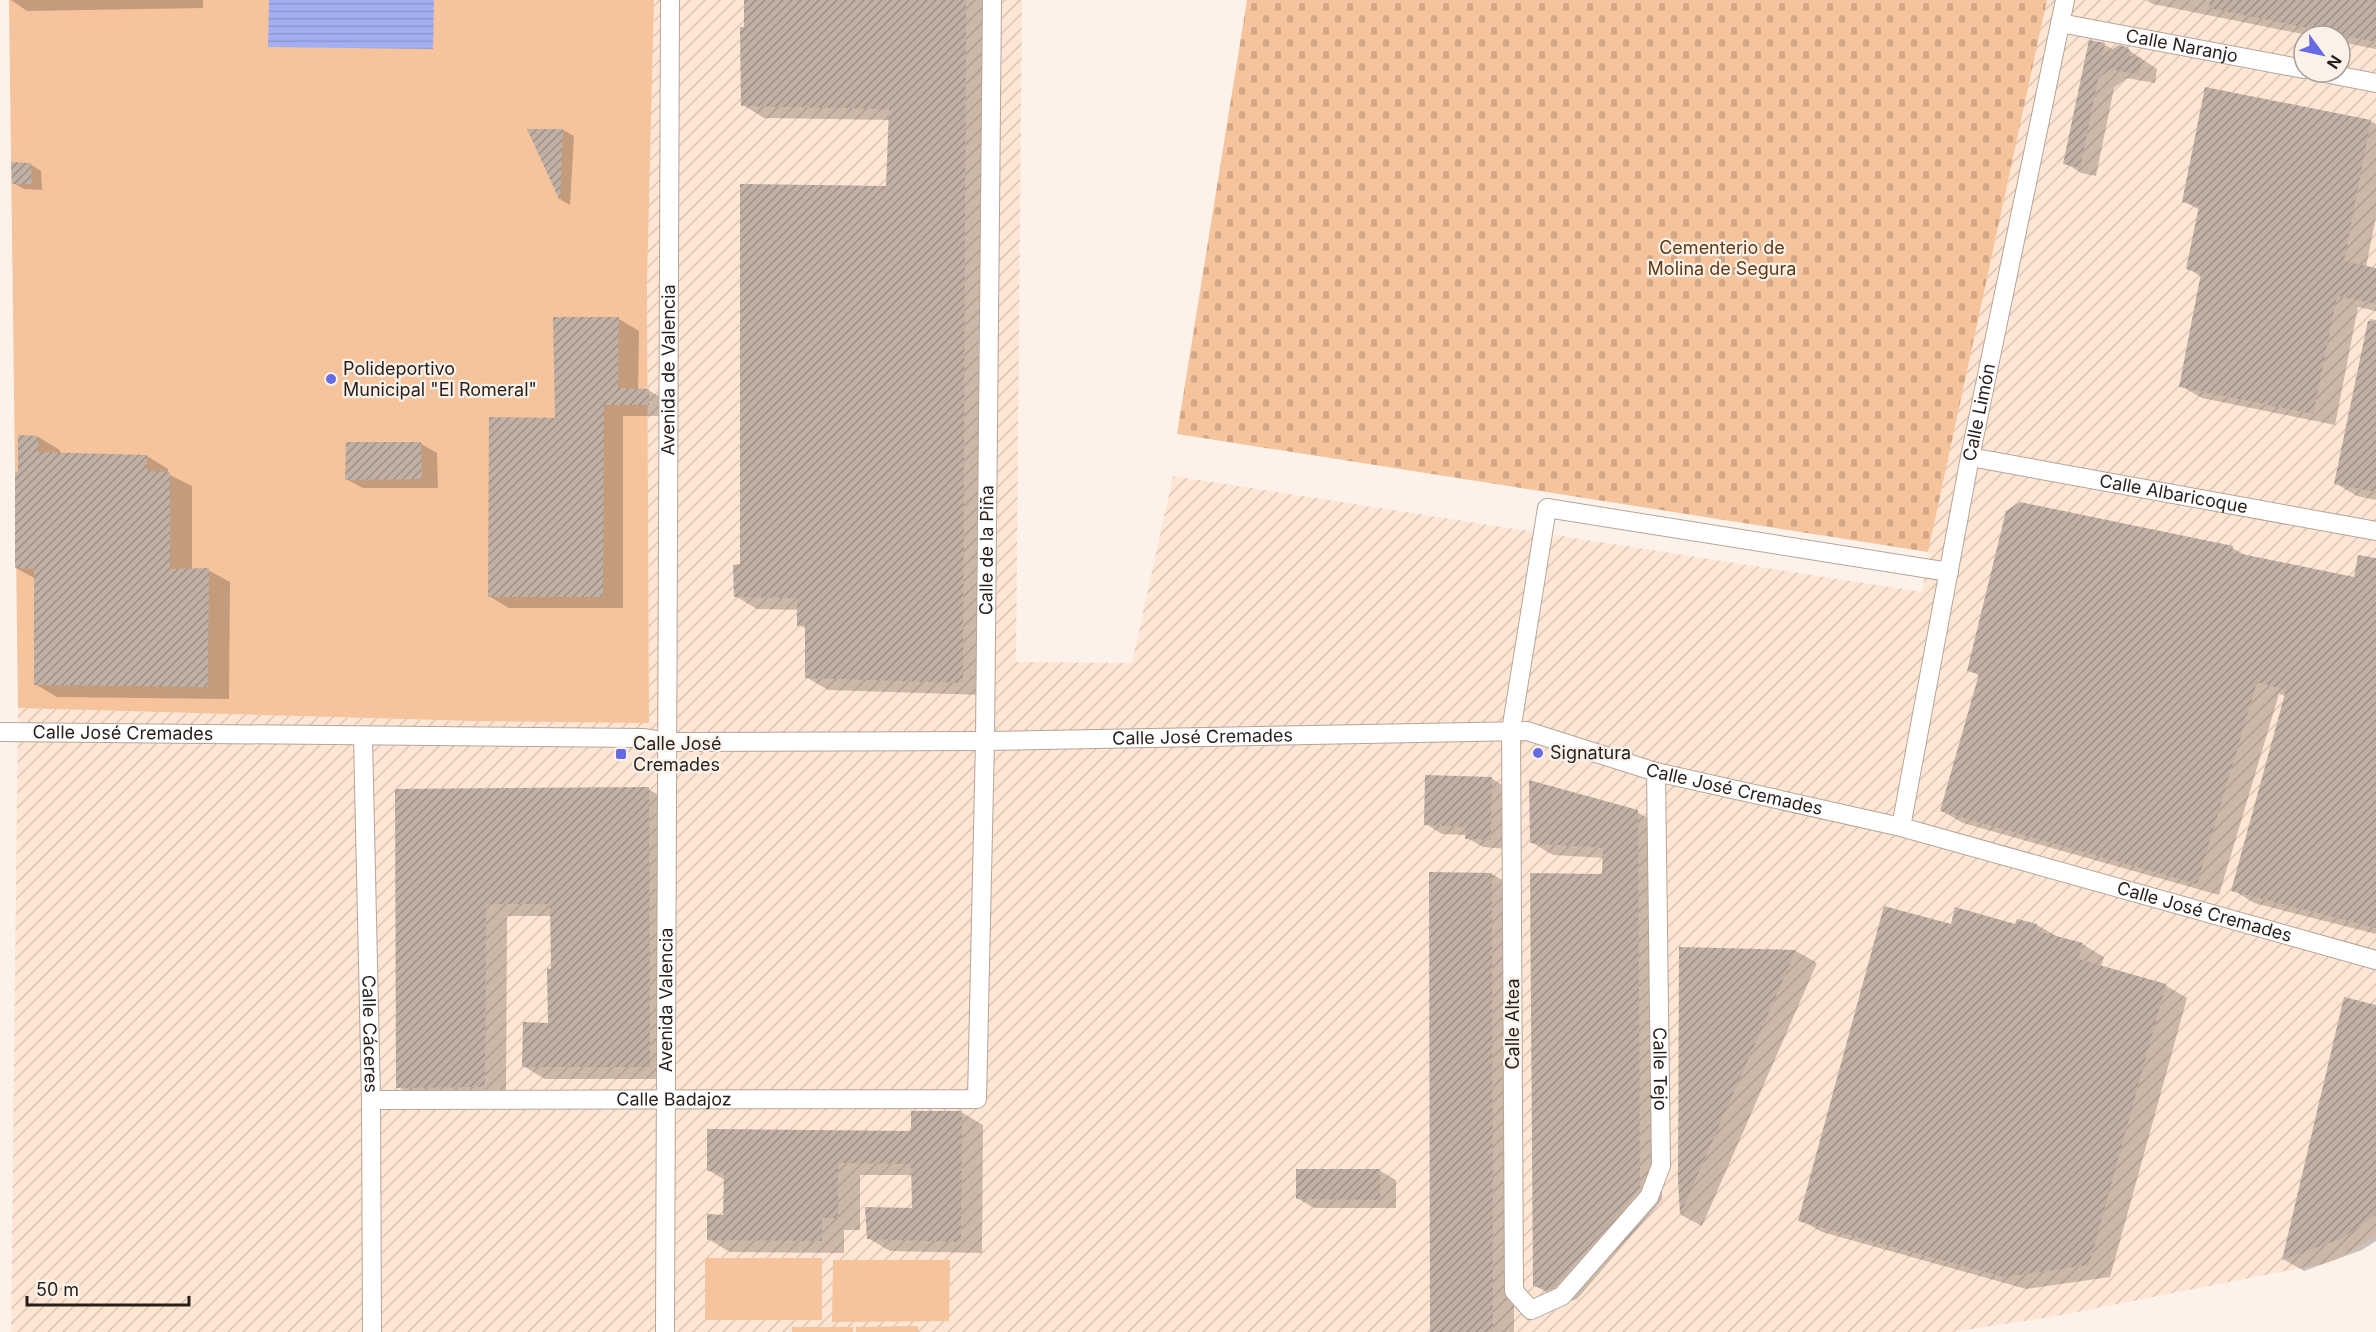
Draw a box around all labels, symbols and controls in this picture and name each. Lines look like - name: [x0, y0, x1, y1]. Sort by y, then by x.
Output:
- north arrow: [2292, 24, 2352, 84]
- street label: Calle Naranjo: [2124, 25, 2240, 66]
- text: N: [2323, 52, 2346, 73]
- park label: Cementerio de Molina de Segura: [1648, 237, 1796, 279]
- street label: Avenida de Valencia: [657, 284, 679, 456]
- place label: Polideportivo Municipal "El Romeral": [343, 358, 537, 400]
- street label: Calle Limón: [1958, 361, 1999, 463]
- marker: Polideportivo Municipal "El Romeral": [324, 372, 338, 386]
- street label: Calle Albaricoque: [2098, 470, 2250, 517]
- street label: Calle de la Piña: [975, 485, 997, 615]
- street label: Calle José Cremades: [33, 721, 213, 744]
- street label: Calle José Cremades: [1112, 724, 1293, 749]
- place label: Calle José Cremades: [633, 733, 722, 775]
- place label: Signatura: [1550, 742, 1631, 763]
- marker: Signatura: [1531, 746, 1545, 760]
- marker: Calle José Cremades: [614, 747, 628, 761]
- street label: Calle José Cremades: [1643, 758, 1825, 819]
- street label: Calle José Cremades: [2115, 877, 2294, 946]
- street label: Avenida Valencia: [655, 928, 677, 1072]
- street label: Calle Cáceres: [358, 975, 382, 1093]
- street label: Calle Altea: [1502, 978, 1523, 1070]
- street label: Calle Tejo: [1649, 1027, 1671, 1111]
- street label: Calle Badajoz: [616, 1088, 732, 1110]
- scale bar: [27, 1269, 189, 1307]
- text: 50 m: [36, 1279, 79, 1300]

